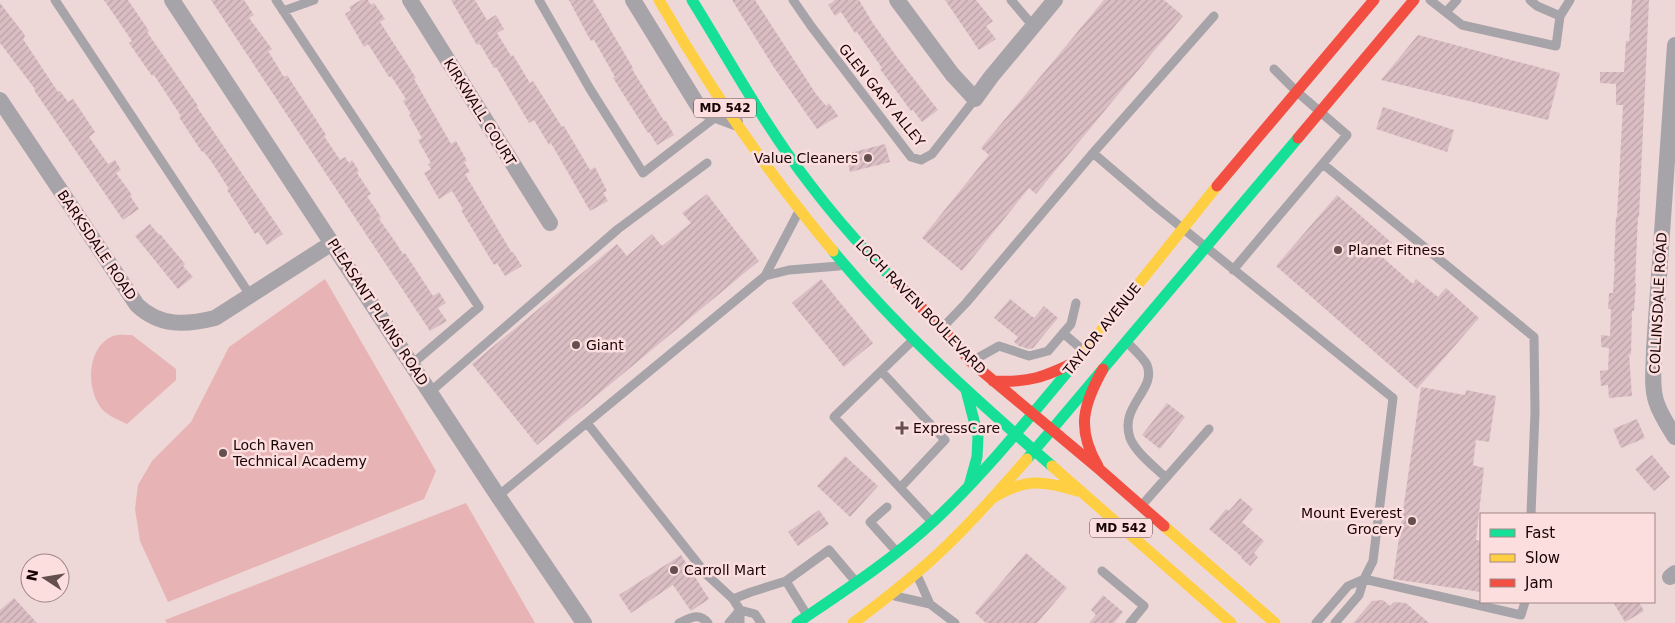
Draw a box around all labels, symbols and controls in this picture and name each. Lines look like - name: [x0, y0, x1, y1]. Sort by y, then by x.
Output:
- street label: GLEN GARY ALLEY: [836, 41, 929, 150]
- street label: KIRKWALL COURT: [441, 56, 520, 169]
- road number: MD 542: [694, 99, 756, 118]
- place label: Value Cleaners: [754, 150, 858, 166]
- marker: Value Cleaners: [862, 152, 874, 164]
- street label: BARKSDALE ROAD: [54, 187, 140, 303]
- street label: COLLINSDALE ROAD: [1646, 232, 1670, 374]
- street label: PLEASANT PLAINS ROAD: [325, 236, 431, 388]
- street label: LOCH RAVEN BOULEVARD: [853, 237, 989, 377]
- place label: Planet Fitness: [1348, 242, 1445, 258]
- marker: Planet Fitness: [1332, 244, 1344, 256]
- street label: TAYLOR AVENUE: [1059, 280, 1144, 379]
- place label: Giant: [586, 337, 624, 353]
- marker: Giant: [570, 339, 582, 351]
- place label: ExpressCare: [913, 420, 1000, 436]
- marker: ExpressCare: [895, 421, 909, 435]
- place label: Loch Raven Technical Academy: [232, 437, 367, 469]
- marker: Loch Raven Technical Academy: [217, 447, 229, 459]
- place label: Mount Everest Grocery: [1301, 505, 1403, 537]
- legend: [1480, 513, 1655, 603]
- marker: Mount Everest Grocery: [1406, 515, 1418, 527]
- road number: MD 542: [1090, 518, 1152, 538]
- text: Fast: [1525, 524, 1555, 542]
- text: Slow: [1525, 549, 1560, 567]
- north arrow: [20, 553, 70, 603]
- place label: Carroll Mart: [684, 562, 767, 578]
- marker: Carroll Mart: [668, 564, 680, 576]
- text: N: [23, 568, 41, 583]
- text: Jam: [1524, 574, 1553, 592]

